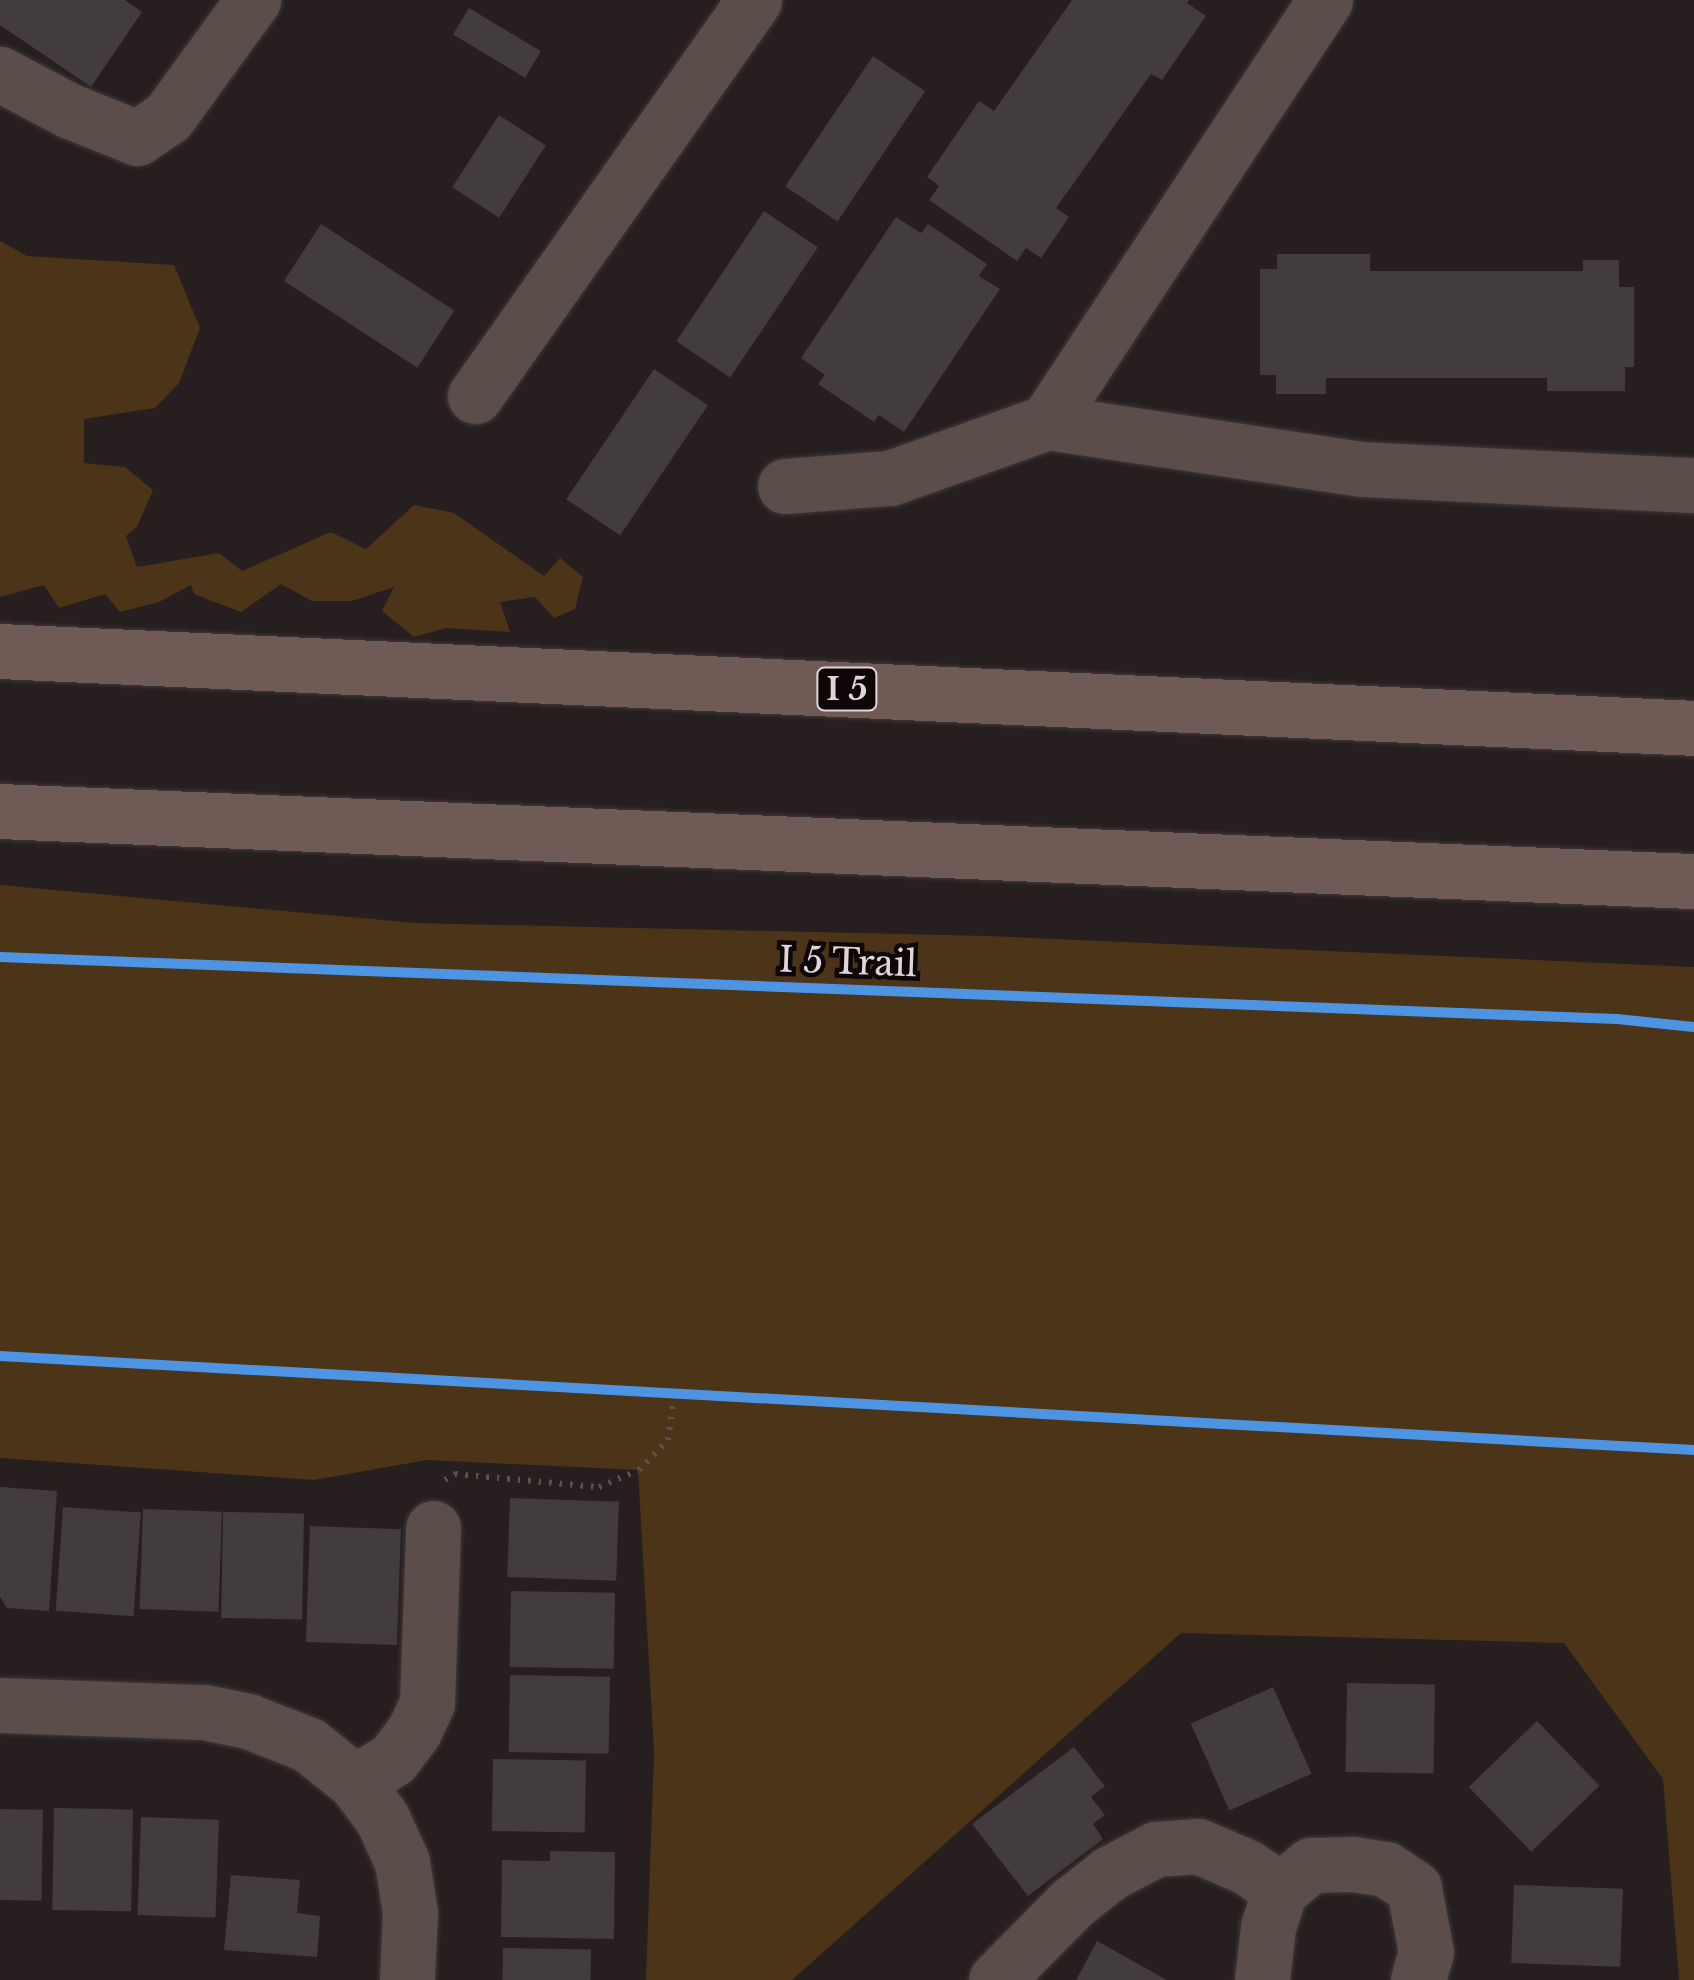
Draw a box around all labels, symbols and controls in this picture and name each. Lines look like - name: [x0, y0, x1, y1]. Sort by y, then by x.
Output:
- road number: I 5: [814, 662, 880, 716]
- street label: I 5 Trail: [778, 939, 918, 985]

